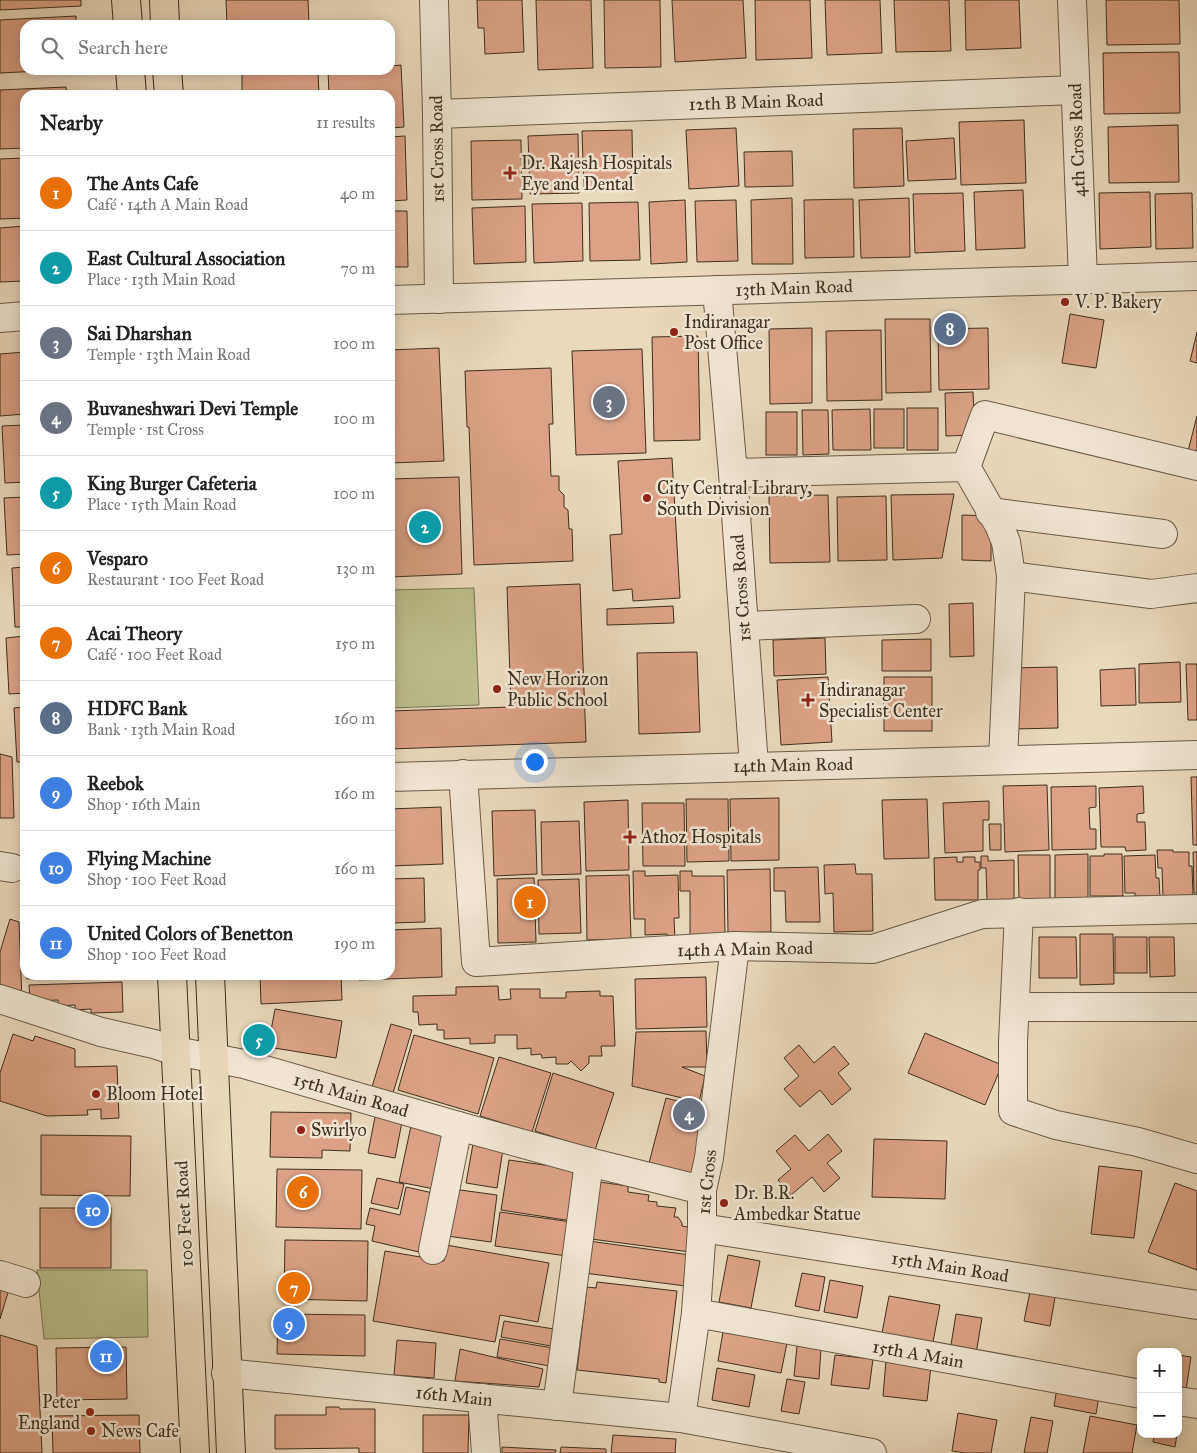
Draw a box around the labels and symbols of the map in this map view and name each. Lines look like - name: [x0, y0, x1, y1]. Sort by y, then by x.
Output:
- street label: 4th Cross Road: [1064, 83, 1090, 197]
- street label: 12th B Main Road: [688, 89, 824, 115]
- street label: 1st Cross Road: [425, 95, 449, 203]
- place label: Dr. Rajesh Hospitals Eye and Dental: [521, 152, 672, 195]
- marker: Dr. Rajesh Hospitals Eye and Dental: [503, 166, 517, 180]
- street label: 13th Main Road: [735, 275, 853, 301]
- place label: V. P. Bakery: [1074, 291, 1162, 313]
- marker: V. P. Bakery: [1059, 296, 1071, 308]
- pin: 8: [934, 310, 966, 348]
- place label: Indiranagar Post Office: [684, 311, 770, 354]
- marker: Indiranagar Post Office: [668, 326, 680, 338]
- pin: 3: [593, 383, 625, 421]
- place label: City Central Library, South Division: [657, 477, 813, 520]
- marker: City Central Library, South Division: [641, 492, 653, 504]
- pin: 2: [409, 508, 441, 546]
- street label: 1st Cross Road: [726, 534, 756, 642]
- place label: New Horizon Public School: [507, 668, 609, 711]
- place label: Indiranagar Specialist Center: [819, 679, 943, 722]
- marker: New Horizon Public School: [491, 683, 503, 695]
- marker: Indiranagar Specialist Center: [801, 693, 815, 707]
- your location: [522, 749, 548, 775]
- street label: 14th Main Road: [733, 753, 853, 777]
- place label: Athoz Hospitals: [640, 826, 761, 848]
- marker: Athoz Hospitals: [623, 830, 637, 844]
- pin: 1: [514, 883, 546, 921]
- street label: 14th A Main Road: [677, 937, 813, 961]
- pin: 5: [243, 1021, 275, 1059]
- street label: 15th Main Road: [291, 1068, 411, 1122]
- place label: Bloom Hotel: [106, 1083, 203, 1105]
- marker: Bloom Hotel: [90, 1088, 102, 1100]
- pin: 4: [673, 1095, 705, 1133]
- place label: Swirlyo: [311, 1119, 367, 1141]
- marker: Swirlyo: [295, 1124, 307, 1136]
- street label: 1st Cross: [693, 1148, 721, 1216]
- street label: 100 Feet Road: [170, 1160, 198, 1268]
- pin: 6: [287, 1173, 319, 1211]
- place label: Dr. B.R. Ambedkar Statue: [733, 1182, 861, 1225]
- pin: 10: [77, 1191, 109, 1229]
- marker: Dr. B.R. Ambedkar Statue: [718, 1197, 730, 1209]
- street label: 15th Main Road: [890, 1247, 1010, 1287]
- pin: 7: [278, 1269, 310, 1307]
- pin: 9: [273, 1305, 305, 1343]
- street label: 15th A Main: [871, 1335, 966, 1373]
- pin: 11: [90, 1337, 122, 1375]
- street label: 16th Main: [414, 1381, 494, 1411]
- place label: Peter England: [18, 1391, 80, 1435]
- marker: Peter England: [84, 1406, 96, 1418]
- place label: News Cafe: [101, 1420, 179, 1442]
- marker: News Cafe: [85, 1425, 97, 1437]

